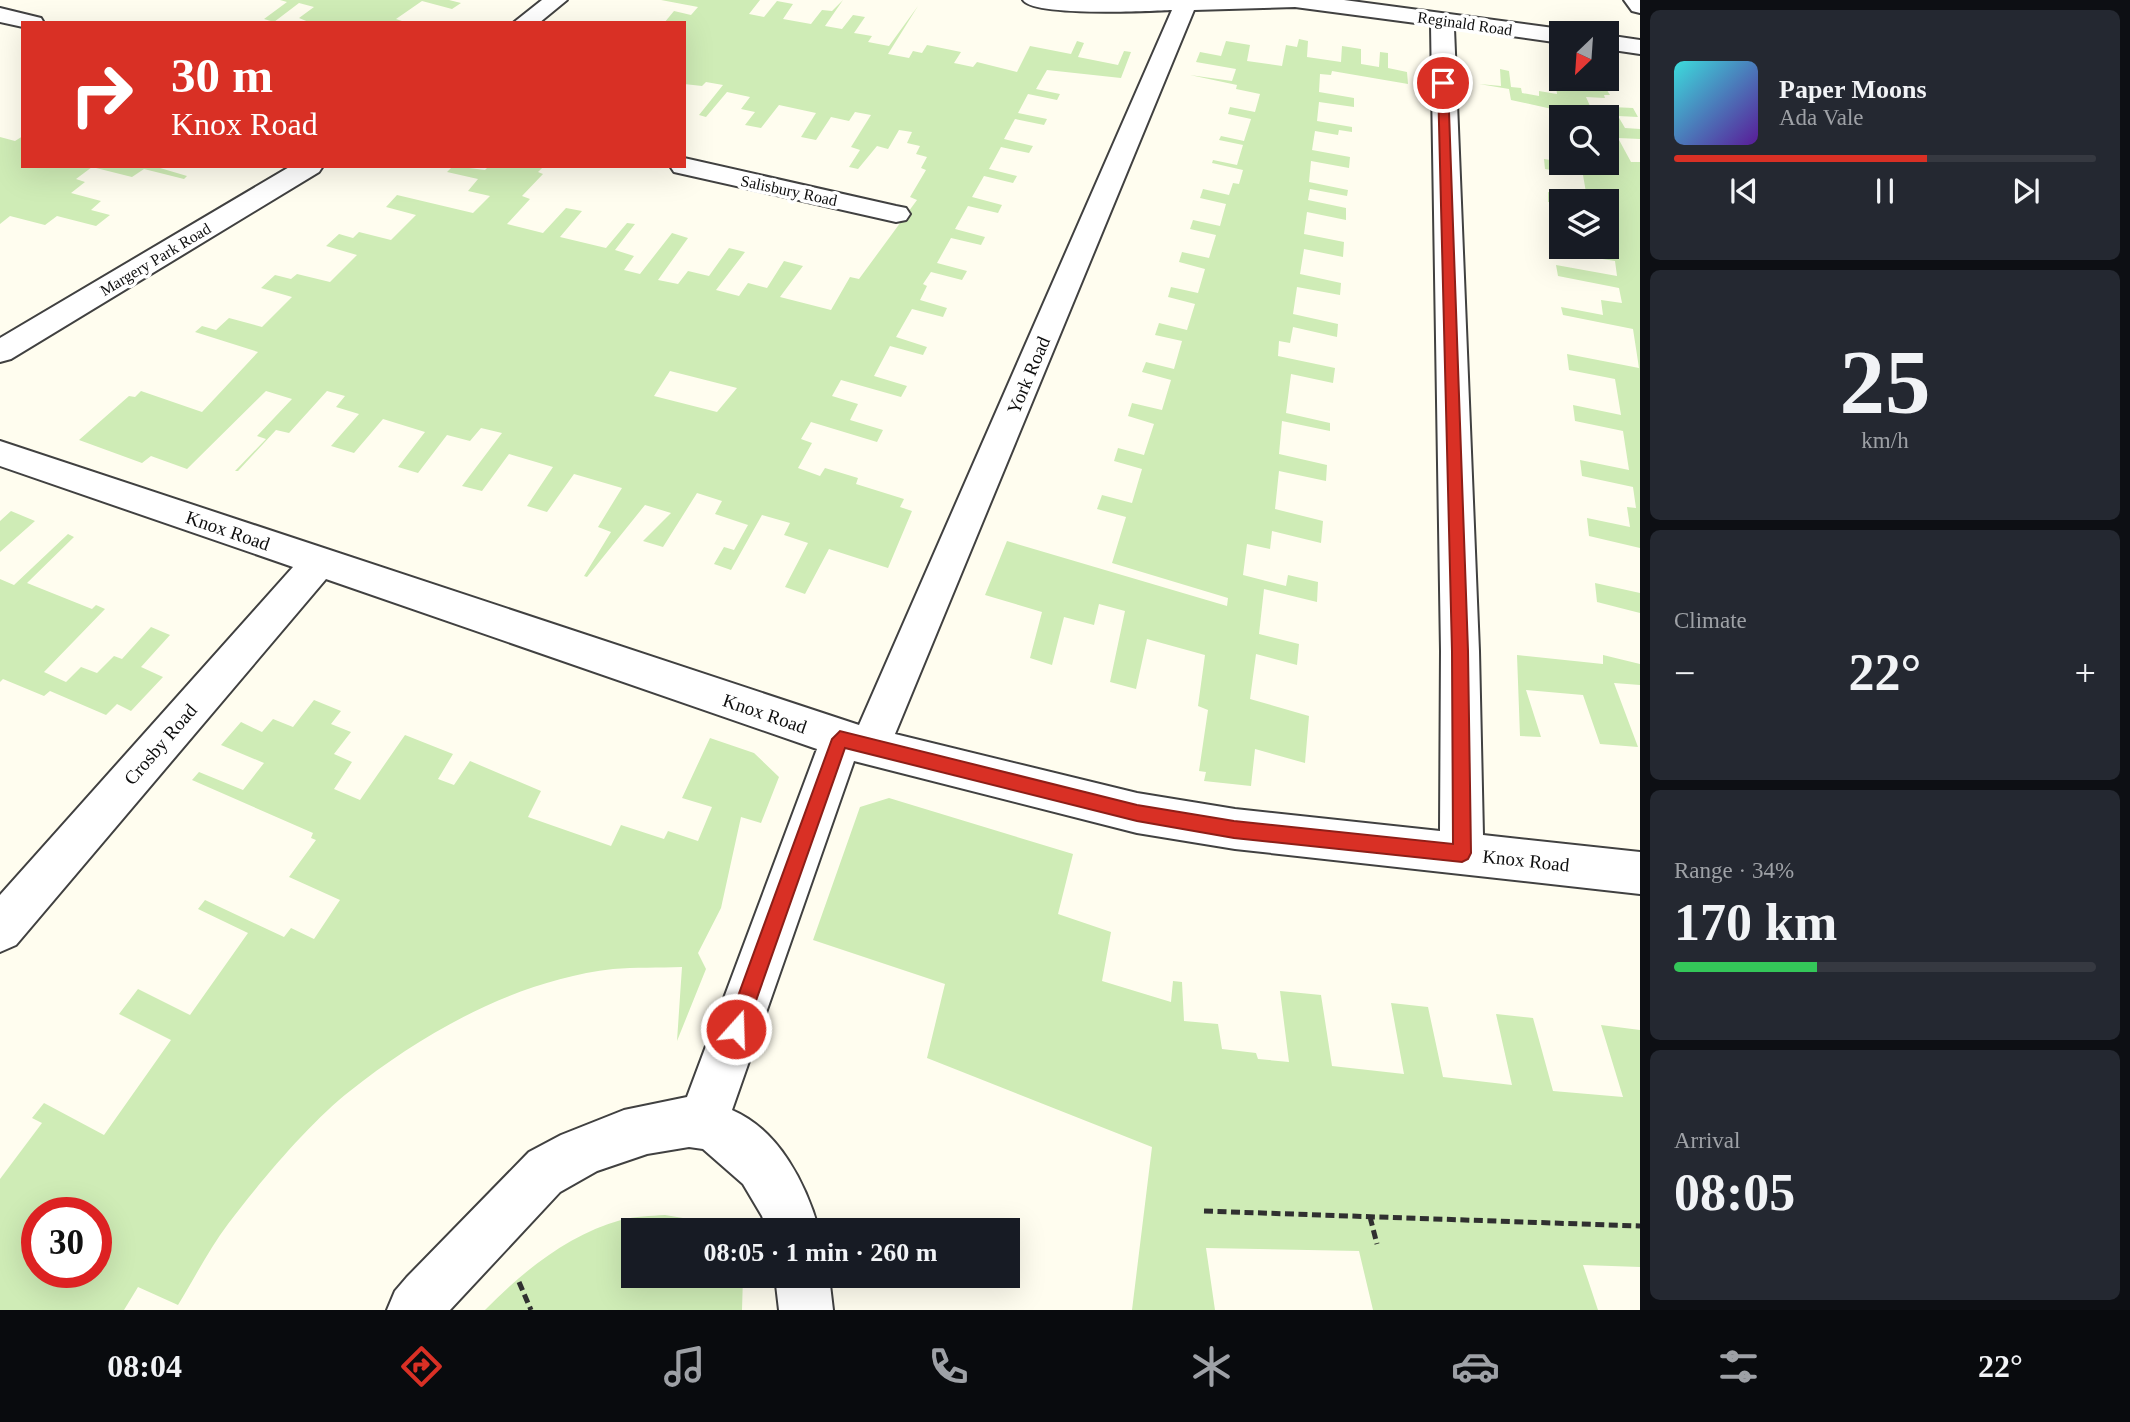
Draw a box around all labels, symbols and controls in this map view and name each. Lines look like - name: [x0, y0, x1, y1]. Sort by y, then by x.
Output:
- street label: Reginald Road: [1416, 8, 1513, 40]
- north arrow: [1549, 21, 1619, 91]
- map controls: [1549, 21, 1619, 259]
- text: 30 m: [171, 48, 273, 103]
- icon: right: [56, 49, 147, 140]
- pin: [1413, 53, 1473, 113]
- icon: arrive: [1424, 64, 1462, 102]
- text: Paper Moons: [1779, 75, 1927, 104]
- button: search: [1549, 105, 1619, 175]
- text: Ada Vale: [1779, 105, 1864, 130]
- text: Knox Road: [171, 106, 318, 142]
- street label: Salisbury Road: [739, 172, 839, 210]
- icon: previous: [1725, 172, 1763, 210]
- icon: pause: [1866, 172, 1904, 210]
- icon: next: [2007, 172, 2045, 210]
- button: layers: [1549, 189, 1619, 259]
- street label: Margery Park Road: [97, 220, 214, 300]
- text: 25: [1840, 332, 1931, 433]
- street label: York Road: [1003, 333, 1054, 417]
- text: km/h: [1861, 428, 1909, 453]
- street label: Knox Road: [183, 506, 273, 555]
- text: Climate: [1674, 608, 1747, 633]
- text: 22°: [1849, 644, 1921, 701]
- text: −: [1674, 652, 1695, 694]
- text: +: [2075, 652, 2096, 694]
- street label: Knox Road: [720, 689, 810, 738]
- street label: Crosby Road: [120, 699, 201, 789]
- street label: Knox Road: [1482, 846, 1571, 876]
- text: Range · 34%: [1674, 858, 1794, 883]
- text: 170 km: [1674, 894, 1837, 951]
- position arrow: [699, 992, 773, 1066]
- text: Arrival: [1674, 1128, 1740, 1153]
- text: 08:05: [1674, 1164, 1795, 1221]
- speed limit sign: 30: [21, 1197, 112, 1288]
- text: 08:05 · 1 min · 260 m: [704, 1238, 938, 1267]
- icon: directions: [397, 1342, 446, 1391]
- icon: music: [660, 1342, 709, 1391]
- icon: phone: [924, 1342, 973, 1391]
- icon: climate: [1187, 1342, 1236, 1391]
- icon: car: [1451, 1342, 1500, 1391]
- icon: filters: [1714, 1342, 1763, 1391]
- text: 08:04: [107, 1348, 182, 1384]
- text: 22°: [1978, 1348, 2023, 1384]

